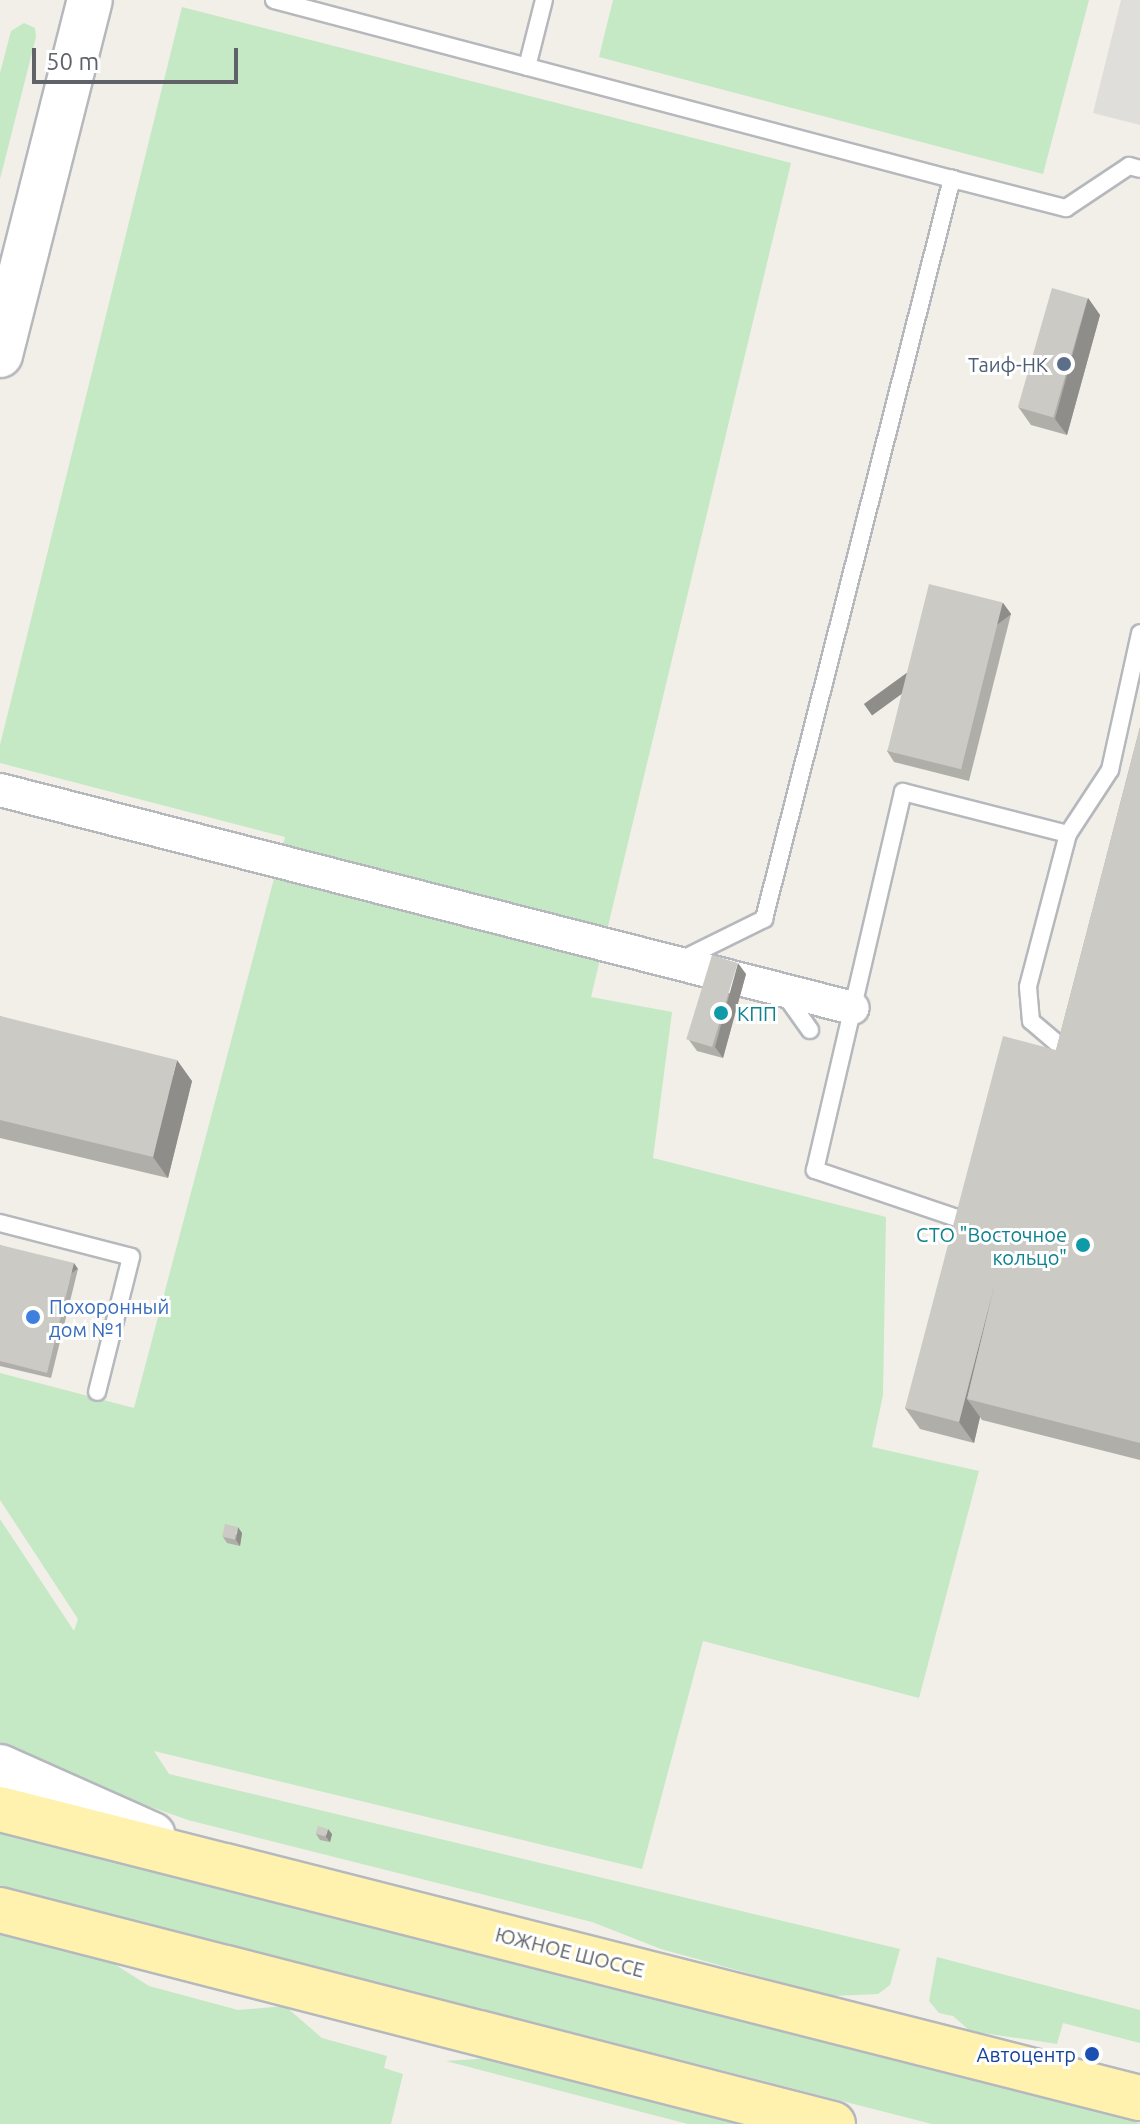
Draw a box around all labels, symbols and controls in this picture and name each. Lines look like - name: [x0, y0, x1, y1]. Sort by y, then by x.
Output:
- scale bar: [36, 32, 242, 82]
- text: 50 m: [46, 48, 99, 75]
- place label: Таиф-НК: [968, 352, 1048, 376]
- marker: Таиф-НК: [1055, 355, 1073, 373]
- place label: КПП: [737, 1001, 777, 1025]
- marker: КПП: [712, 1004, 730, 1022]
- place label: СТО "Восточное кольцо": [916, 1222, 1067, 1269]
- marker: СТО "Восточное кольцо": [1074, 1236, 1092, 1254]
- place label: Похоронный дом №1: [49, 1294, 169, 1341]
- marker: Похоронный дом №1: [24, 1308, 42, 1326]
- street label: ЮЖНОЕ ШОССЕ: [493, 1922, 647, 1982]
- place label: Автоцентр: [976, 2042, 1076, 2066]
- marker: Автоцентр: [1083, 2045, 1101, 2063]

